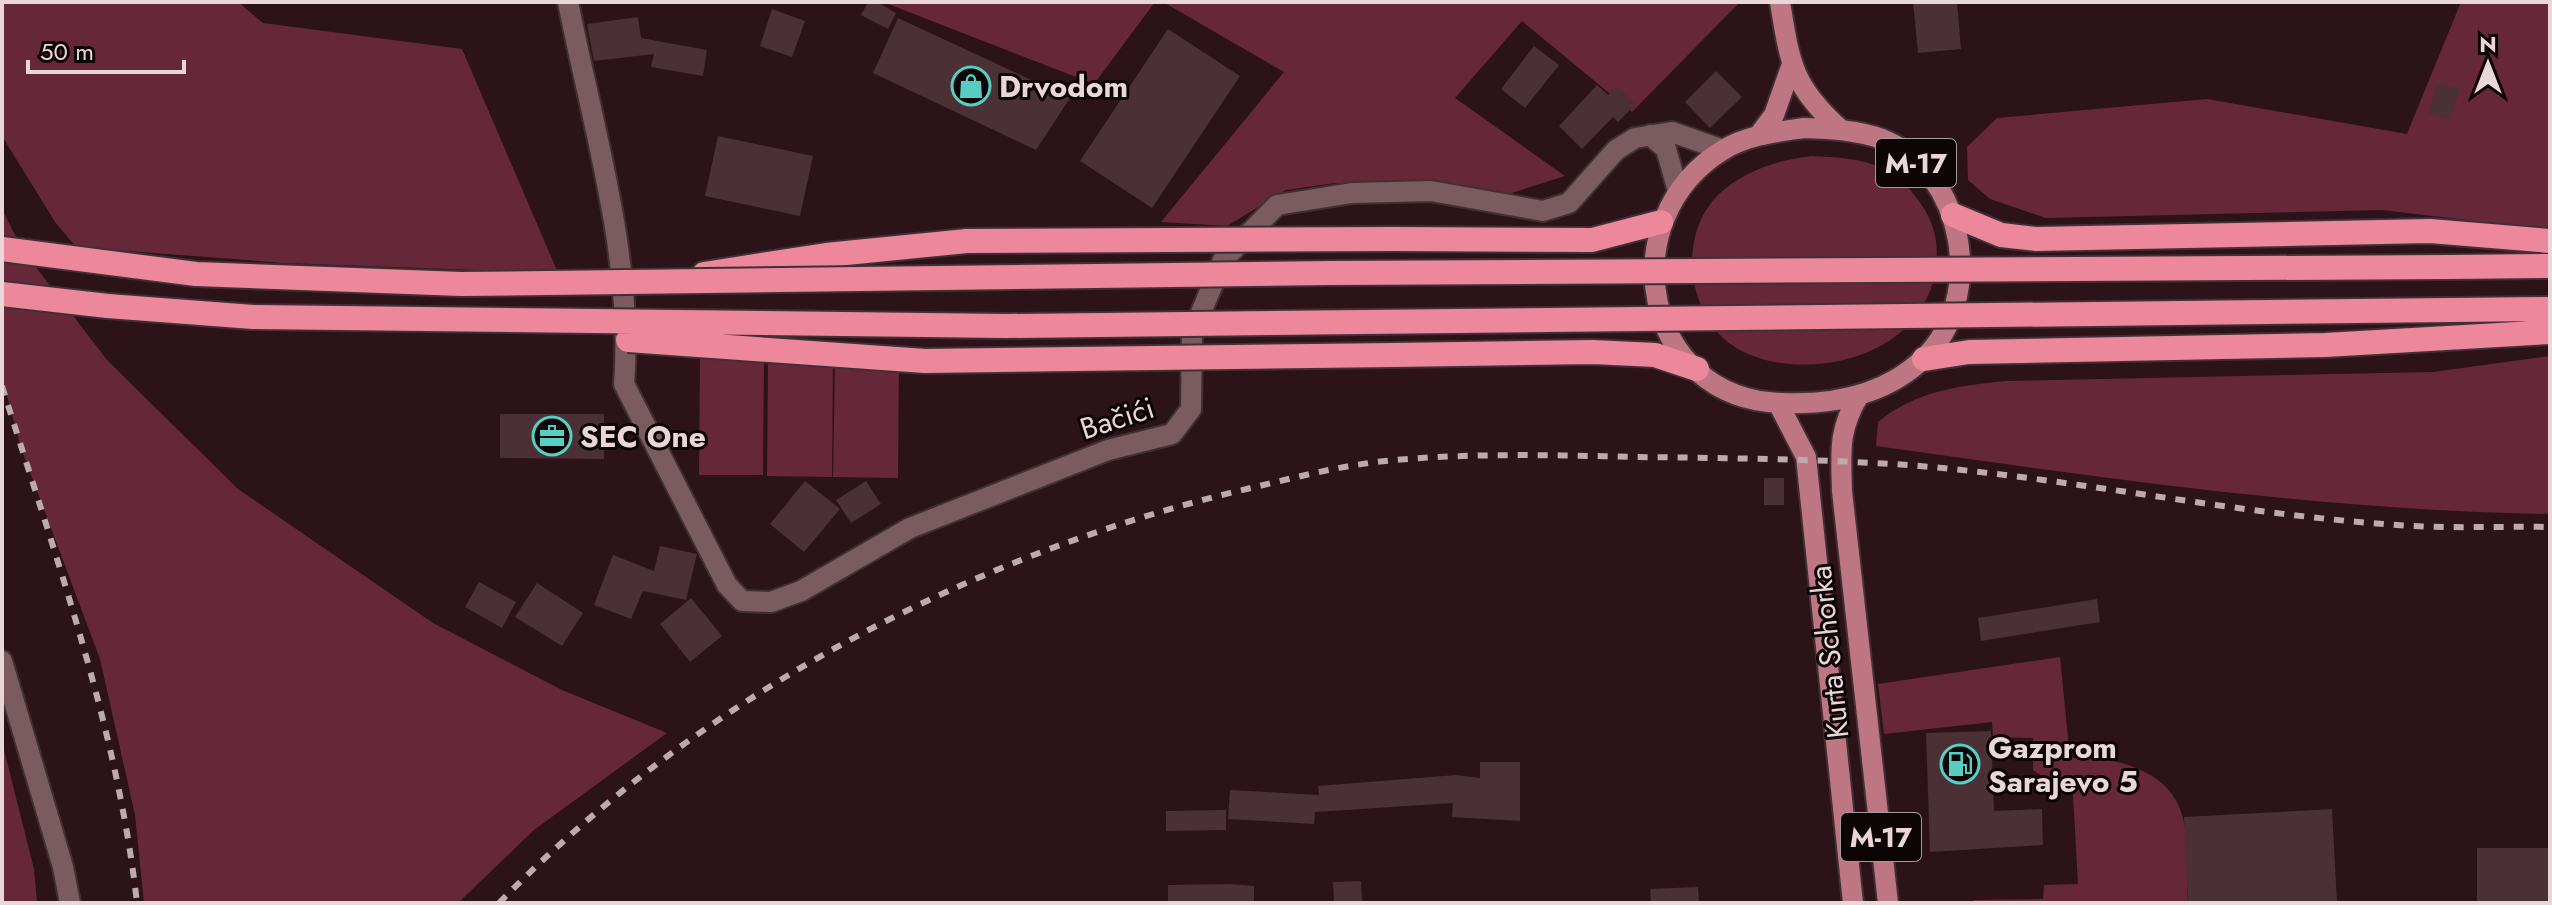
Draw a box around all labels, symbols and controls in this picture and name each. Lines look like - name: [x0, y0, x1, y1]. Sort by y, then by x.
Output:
- scale bar: [28, 24, 184, 74]
- north arrow: [2448, 24, 2528, 104]
- text: N: [2479, 28, 2497, 60]
- text: 50 m: [40, 34, 94, 69]
- shop icon: Drvodom: [950, 65, 992, 107]
- place label: Drvodom: [999, 65, 1128, 108]
- road number: M-17: [1876, 139, 1956, 187]
- street label: Bačići: [1074, 386, 1160, 450]
- office icon: SEC One: [531, 415, 573, 457]
- place label: SEC One: [580, 415, 706, 458]
- street label: Kurta Schorka: [1799, 563, 1859, 741]
- place label: Gazprom Sarajevo 5: [1988, 726, 2138, 803]
- fuel station icon: Gazprom Sarajevo 5: [1939, 743, 1981, 785]
- road number: M-17: [1841, 813, 1921, 861]

